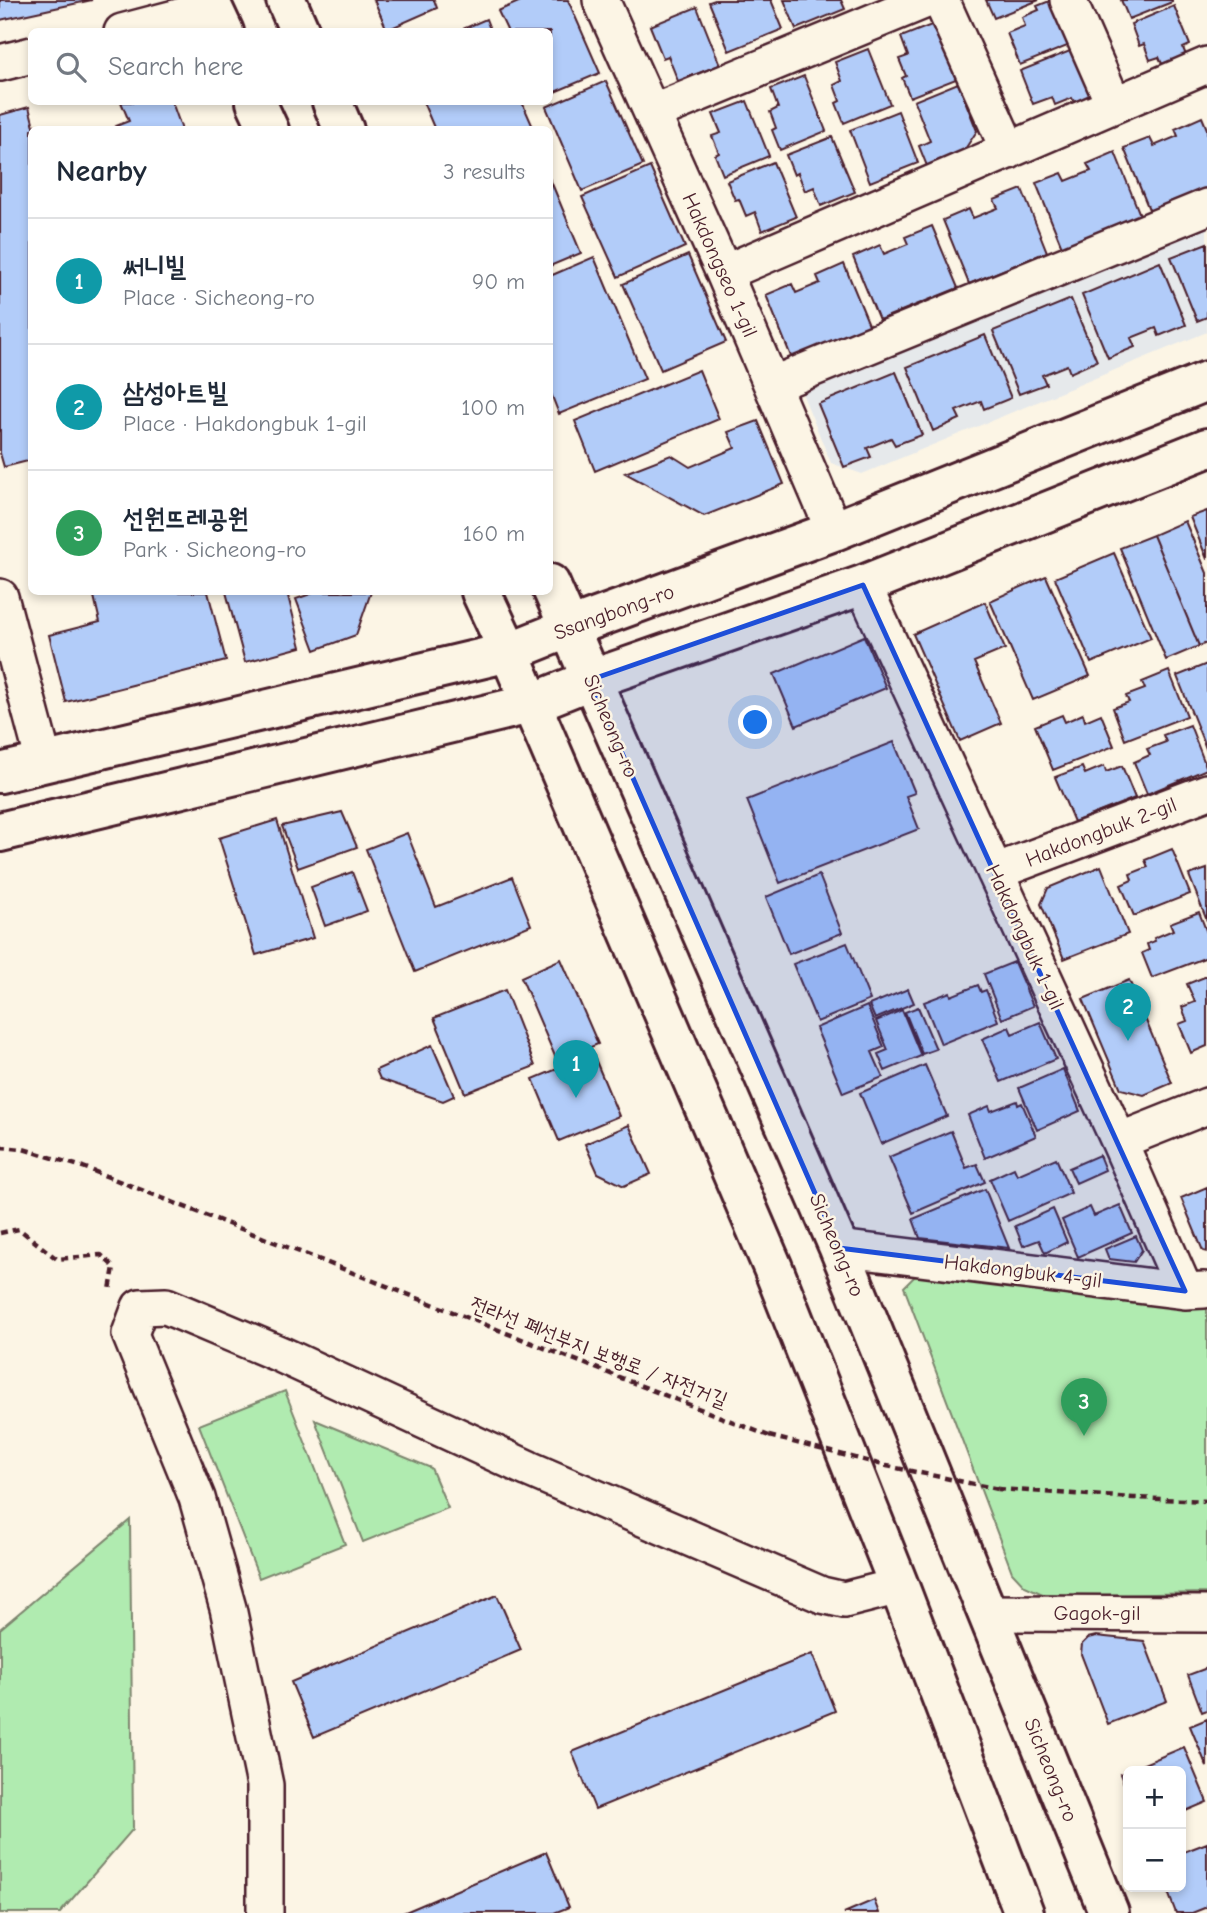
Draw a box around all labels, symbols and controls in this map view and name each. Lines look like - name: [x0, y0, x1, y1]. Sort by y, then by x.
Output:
- search box: [28, 28, 553, 105]
- icon: search: [52, 48, 90, 86]
- text: Search here: [108, 52, 243, 82]
- text: Nearby: [56, 154, 147, 189]
- text: 3 results: [443, 158, 525, 185]
- street label: Hakdongseo 1-gil: [677, 189, 763, 341]
- text: 써니빌: [123, 252, 186, 282]
- text: 1: [74, 268, 84, 295]
- text: 90 m: [472, 268, 525, 295]
- text: Place · Sicheong-ro: [123, 284, 315, 311]
- text: 삼성아트빌: [123, 378, 228, 408]
- text: 2: [73, 394, 85, 421]
- text: 100 m: [461, 394, 525, 421]
- text: Place · Hakdongbuk 1-gil: [123, 410, 367, 437]
- text: 선원뜨레공원: [123, 504, 249, 534]
- text: 3: [73, 520, 85, 547]
- text: 160 m: [463, 520, 525, 547]
- text: Park · Sicheong-ro: [123, 536, 307, 563]
- street label: Ssangbong-ro: [550, 579, 678, 645]
- street label: Sicheong-ro: [579, 671, 643, 781]
- your location: [738, 705, 772, 739]
- street label: Hakdongbuk 2-gil: [1022, 792, 1180, 872]
- street label: Hakdongbuk 1-gil: [981, 861, 1069, 1013]
- pin: 2: [1105, 983, 1151, 1041]
- pin: 1: [553, 1040, 599, 1098]
- street label: Sicheong-ro: [805, 1190, 869, 1300]
- street label: Hakdongbuk 4-gil: [943, 1249, 1103, 1293]
- street label: 전라선 폐선부지 보행로 / 자전거길: [467, 1292, 731, 1412]
- pin: 3: [1061, 1378, 1107, 1436]
- street label: Gagok-gil: [1053, 1601, 1141, 1625]
- street label: Sicheong-ro: [1019, 1715, 1083, 1825]
- map controls: [1123, 1766, 1186, 1892]
- button: +: [1123, 1766, 1186, 1829]
- button: −: [1123, 1829, 1186, 1892]

